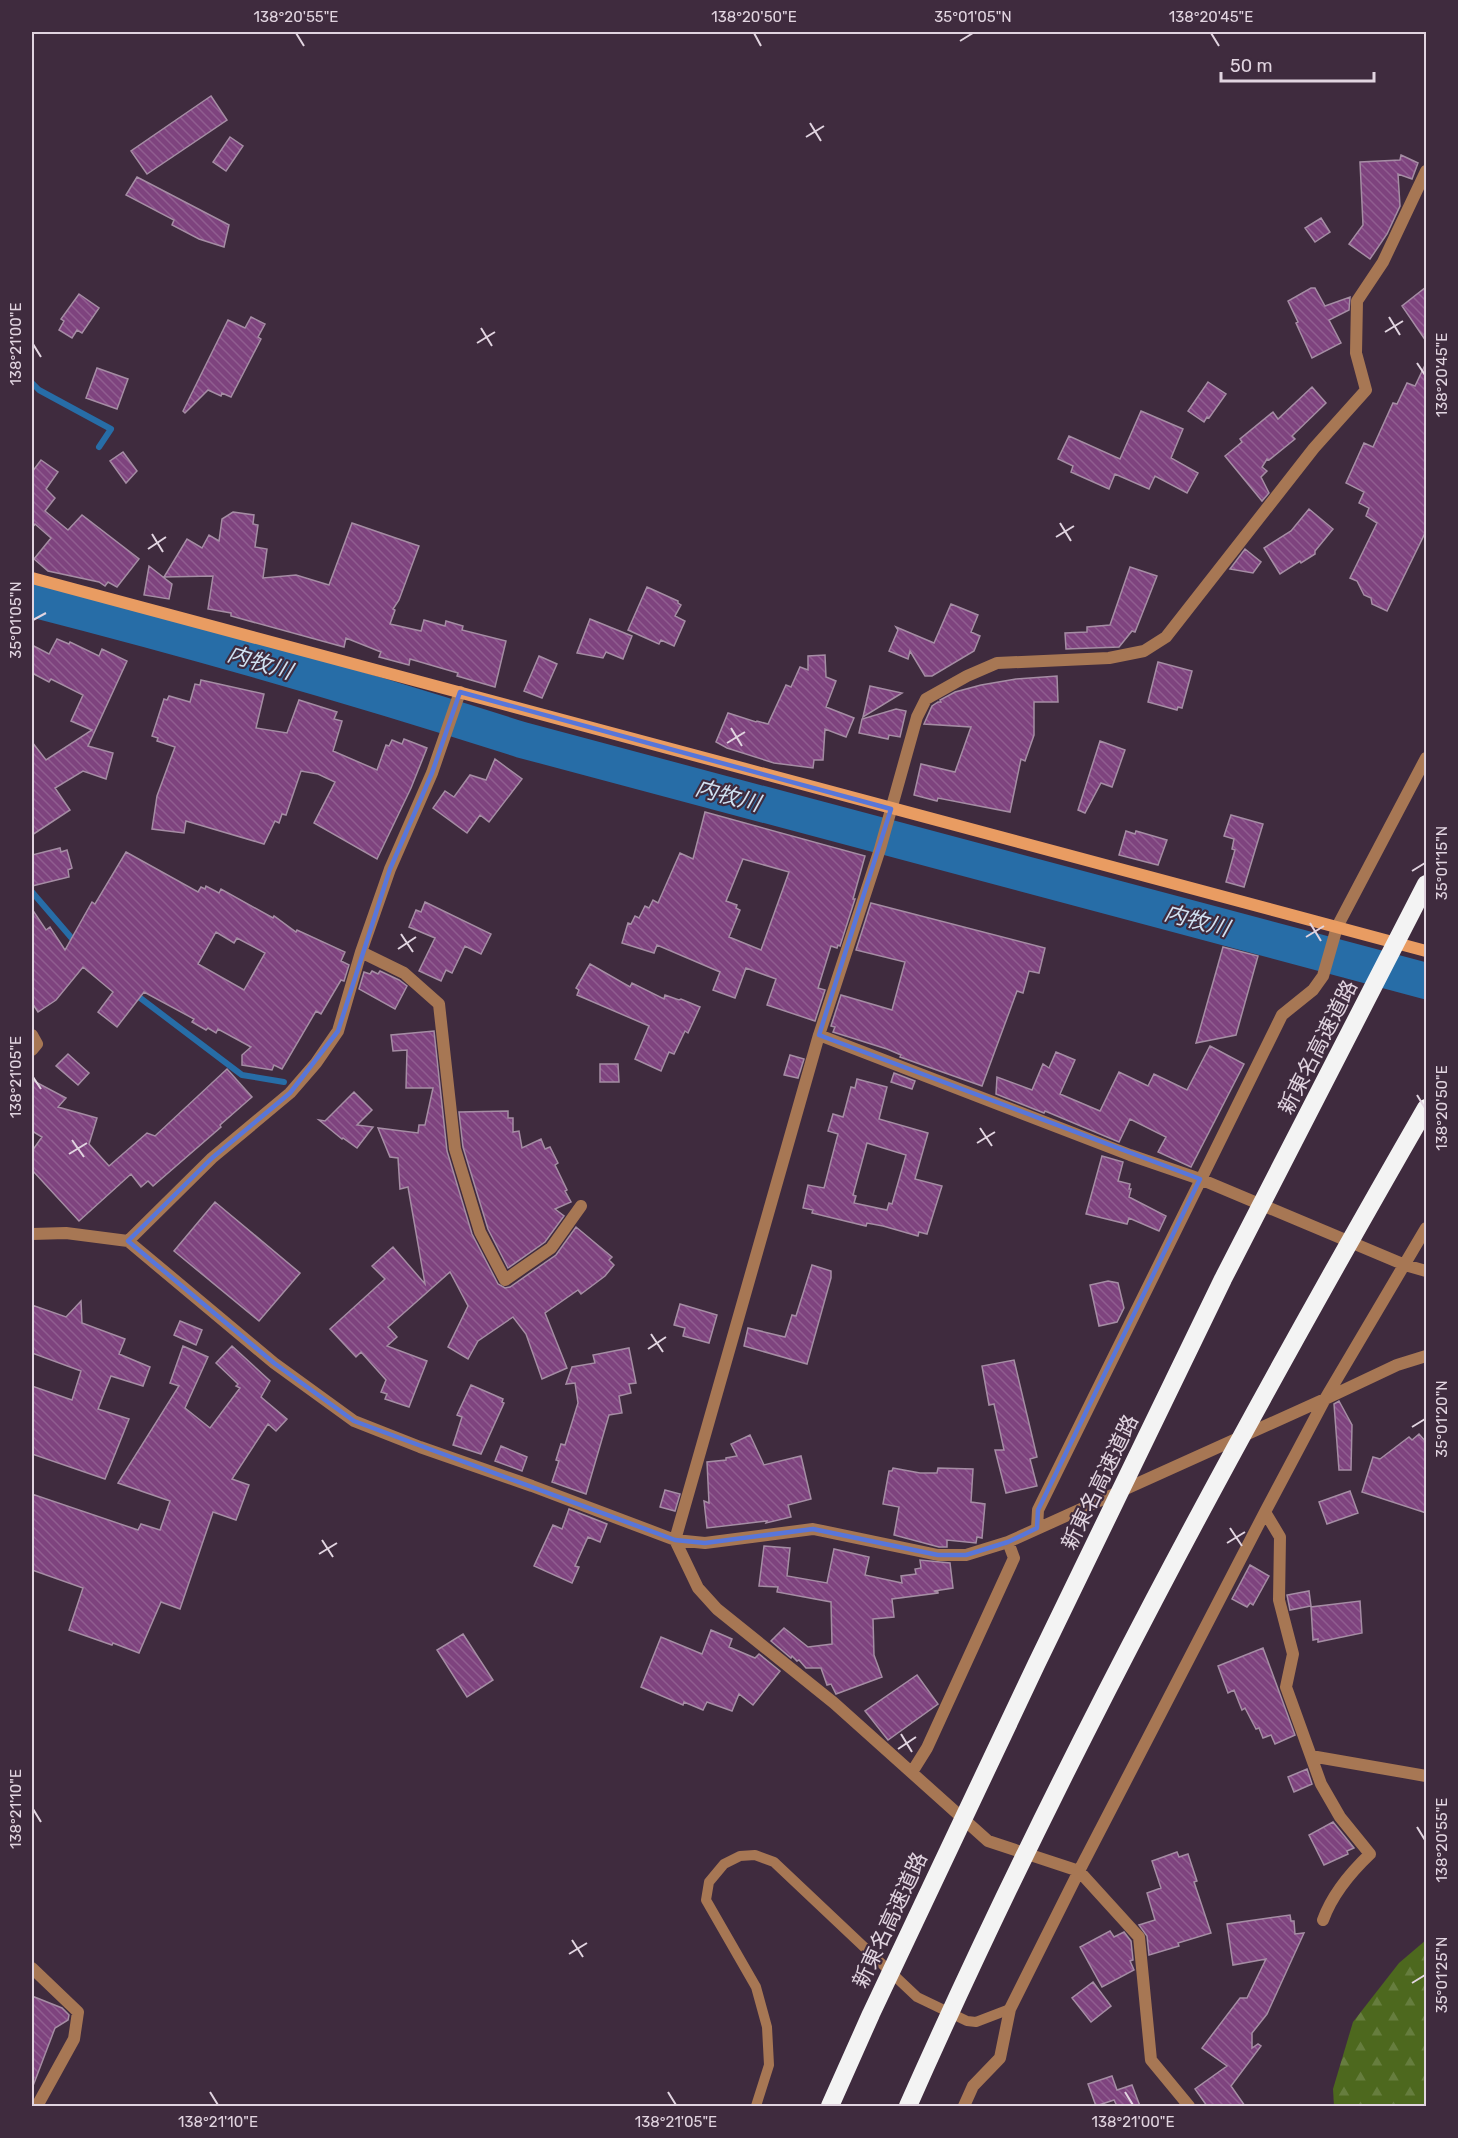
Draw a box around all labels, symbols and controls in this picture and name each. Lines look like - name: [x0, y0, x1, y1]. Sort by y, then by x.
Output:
- text: 138°20'55"E: [254, 8, 338, 26]
- text: 138°20'50"E: [711, 8, 797, 26]
- text: 35°01'05"N: [934, 8, 1012, 26]
- text: 138°20'45"E: [1169, 8, 1253, 26]
- scale bar: [1221, 45, 1374, 83]
- text: 50 m: [1230, 55, 1273, 77]
- text: 138°21'00"E: [7, 302, 25, 386]
- text: 138°20'45"E: [1433, 333, 1451, 417]
- text: 35°01'05"N: [7, 581, 25, 659]
- water label: 内牧川: [224, 640, 297, 686]
- water label: 内牧川: [692, 774, 765, 818]
- text: 35°01'15"N: [1433, 826, 1451, 900]
- water label: 内牧川: [1161, 899, 1234, 943]
- street label: 新東名高速道路: [1273, 976, 1362, 1118]
- text: 138°21'05"E: [7, 1036, 25, 1118]
- text: 138°20'50"E: [1433, 1065, 1451, 1151]
- text: 35°01'20"N: [1433, 1380, 1451, 1458]
- street label: 新東名高速道路: [1056, 1410, 1143, 1553]
- text: 138°21'10"E: [7, 1769, 25, 1849]
- text: 138°20'55"E: [1433, 1798, 1451, 1882]
- street label: 新東名高速道路: [847, 1848, 932, 1992]
- text: 35°01'25"N: [1433, 1937, 1451, 2013]
- text: 138°21'10"E: [178, 2113, 258, 2131]
- text: 138°21'05"E: [635, 2113, 717, 2131]
- text: 138°21'00"E: [1091, 2113, 1175, 2131]

